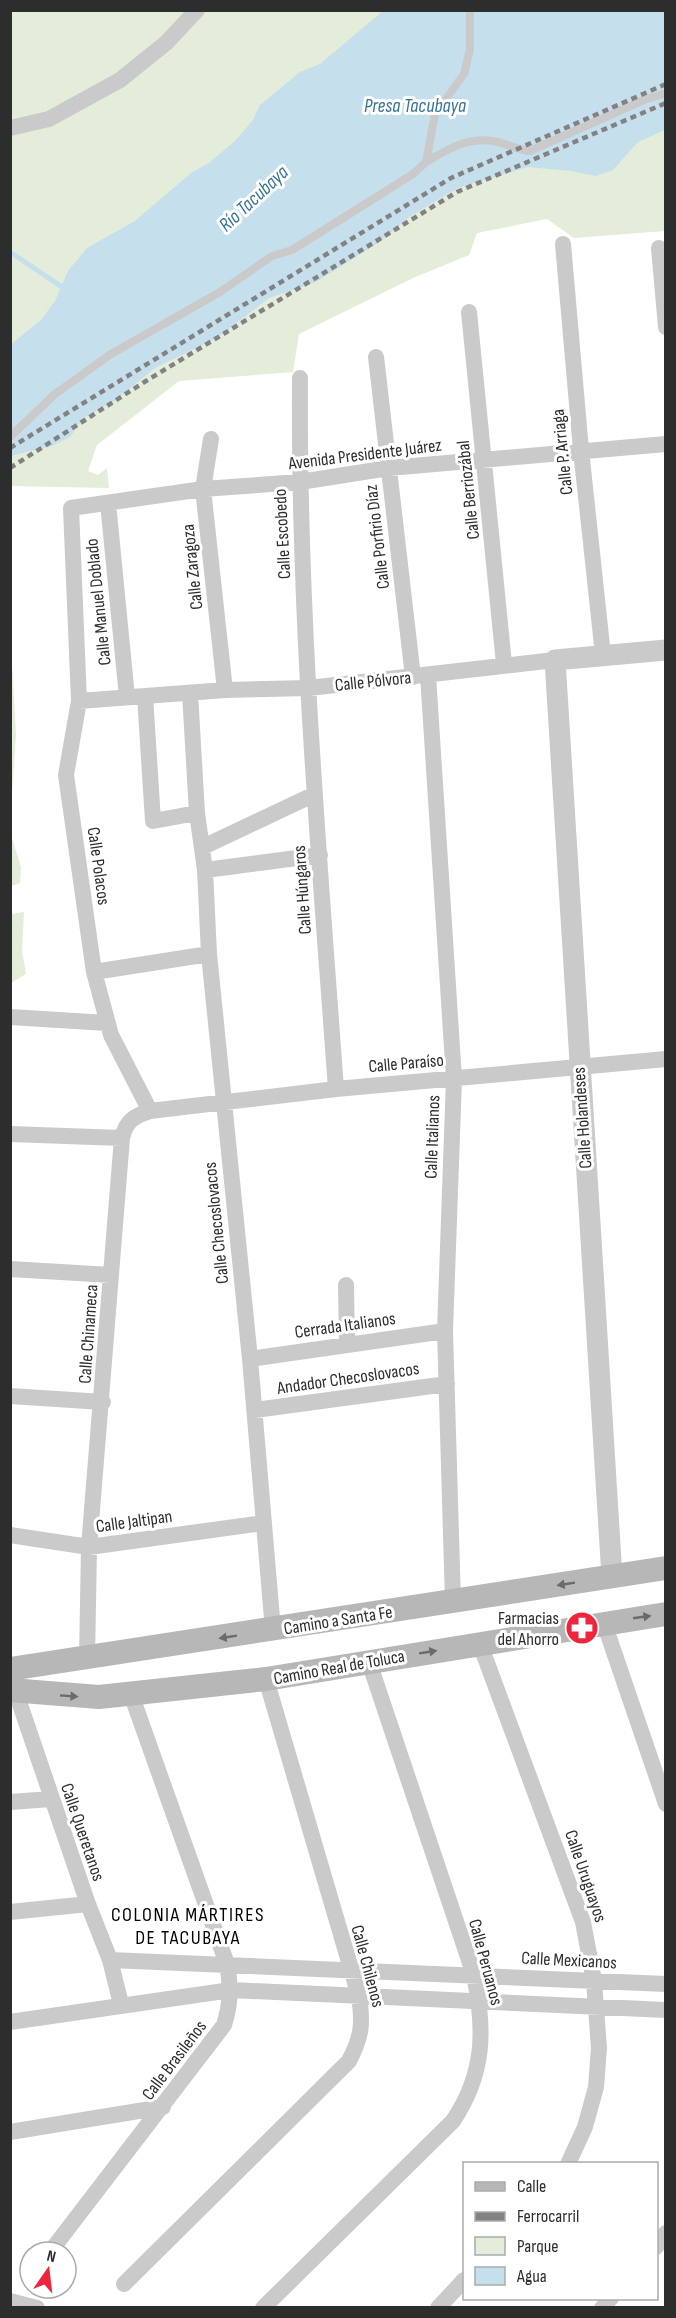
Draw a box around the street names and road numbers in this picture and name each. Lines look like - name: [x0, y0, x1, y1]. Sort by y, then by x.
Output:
- street label: Calle P. Arriaga: [548, 408, 577, 496]
- street label: Avenida Presidente Juárez: [286, 435, 443, 474]
- street label: Calle Berriozábal: [453, 439, 484, 541]
- street label: Calle Porfirio Díaz: [361, 483, 394, 590]
- street label: Calle Escobedo: [270, 488, 295, 580]
- street label: Calle Zaragoza: [178, 523, 207, 611]
- street label: Calle Manuel Doblado: [81, 537, 116, 666]
- street label: Calle Pólvora: [334, 667, 412, 696]
- street label: Calle Polacos: [83, 826, 114, 906]
- street label: Calle Húngaros: [289, 845, 316, 935]
- street label: Calle Paraíso: [368, 1050, 445, 1077]
- street label: Calle Holandeses: [568, 1067, 597, 1169]
- street label: Calle Italianos: [421, 1095, 444, 1179]
- street label: Calle Checoslovacos: [200, 1161, 233, 1285]
- street label: Calle Chinameca: [75, 1284, 102, 1384]
- street label: Cerrada Italianos: [293, 1308, 397, 1343]
- street label: Andador Checoslovacos: [275, 1358, 420, 1399]
- street label: Calle Jaltipan: [94, 1506, 174, 1537]
- street label: Camino a Santa Fe: [282, 1602, 394, 1639]
- street label: Camino Real de Toluca: [272, 1646, 406, 1689]
- street label: Calle Queretanos: [56, 1781, 109, 1884]
- street label: Calle Uruguayos: [560, 1827, 611, 1925]
- street label: Calle Peruanos: [464, 1917, 507, 2007]
- street label: Calle Chilenos: [346, 1923, 389, 2009]
- street label: Calle Mexicanos: [521, 1948, 617, 1973]
- street label: Calle Brasileños: [138, 2016, 211, 2104]

